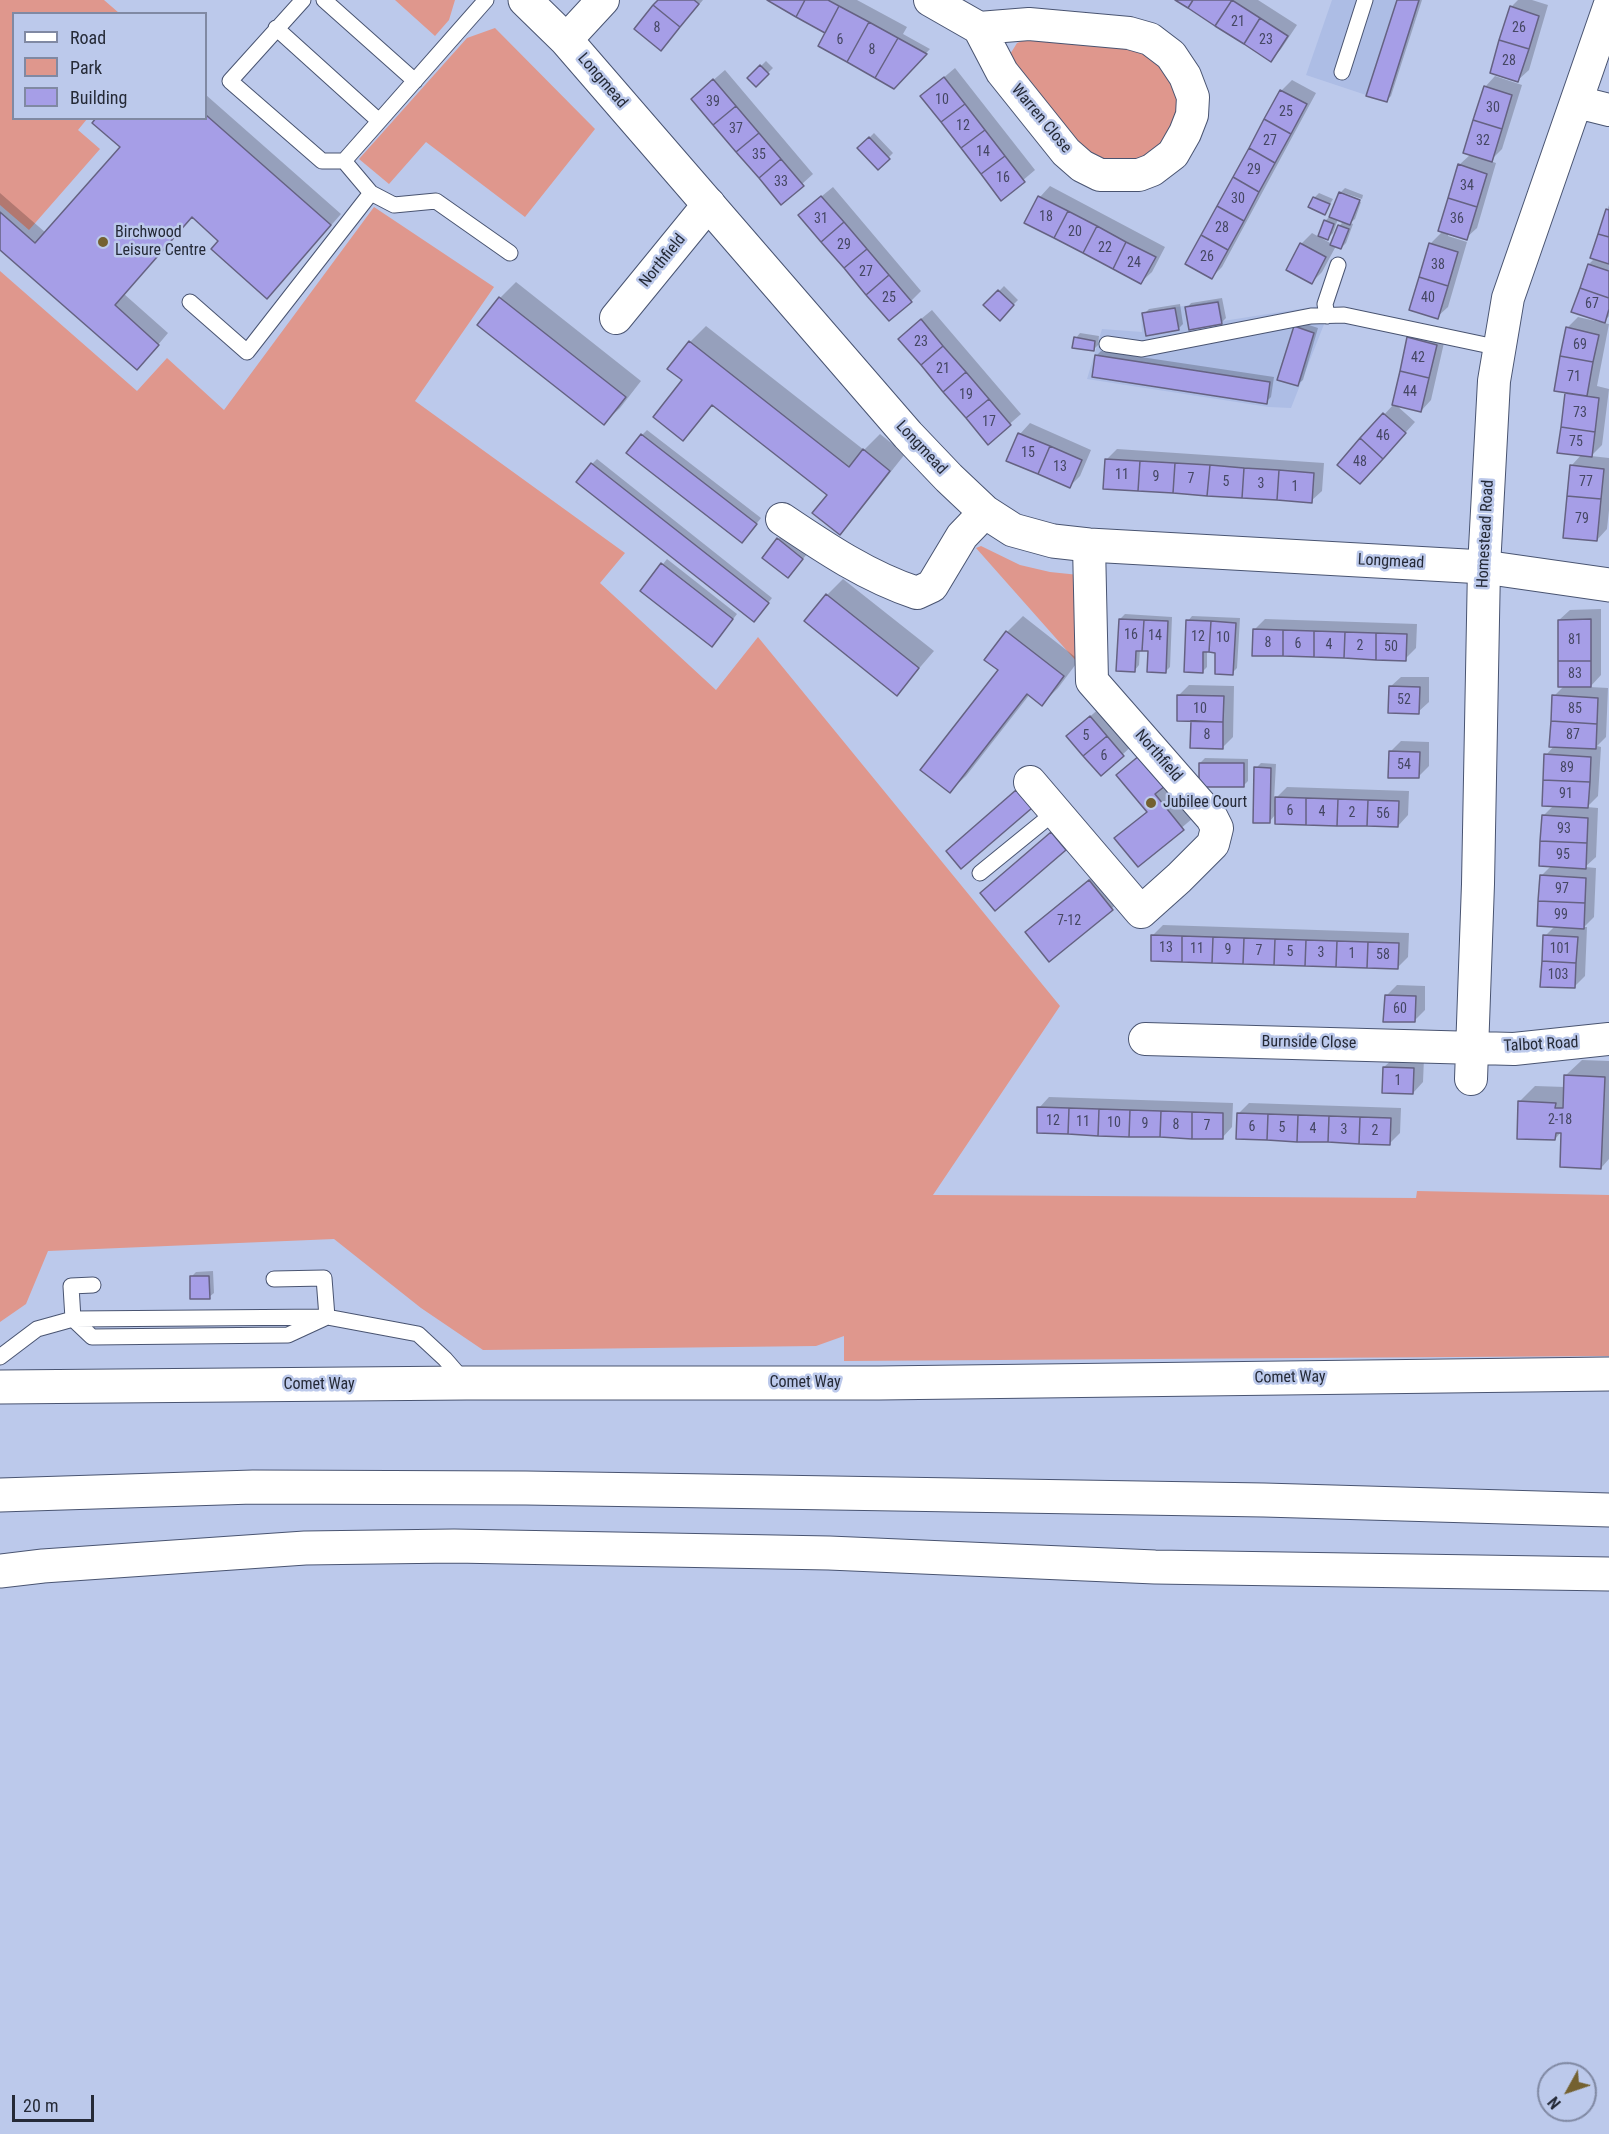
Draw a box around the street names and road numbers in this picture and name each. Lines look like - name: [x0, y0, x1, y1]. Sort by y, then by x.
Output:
- street label: Longmead: [573, 50, 631, 112]
- street label: Warren Close: [1007, 81, 1075, 157]
- street label: Northfield: [636, 231, 690, 291]
- street label: Longmead: [891, 417, 951, 479]
- street label: Homestead Road: [1474, 479, 1498, 589]
- street label: Longmead: [1357, 551, 1425, 573]
- street label: Northfield: [1130, 726, 1186, 786]
- street label: Burnside Close: [1261, 1033, 1357, 1053]
- street label: Talbot Road: [1503, 1033, 1579, 1057]
- street label: Comet Way: [1254, 1368, 1326, 1388]
- street label: Comet Way: [769, 1373, 841, 1393]
- street label: Comet Way: [283, 1375, 355, 1395]

